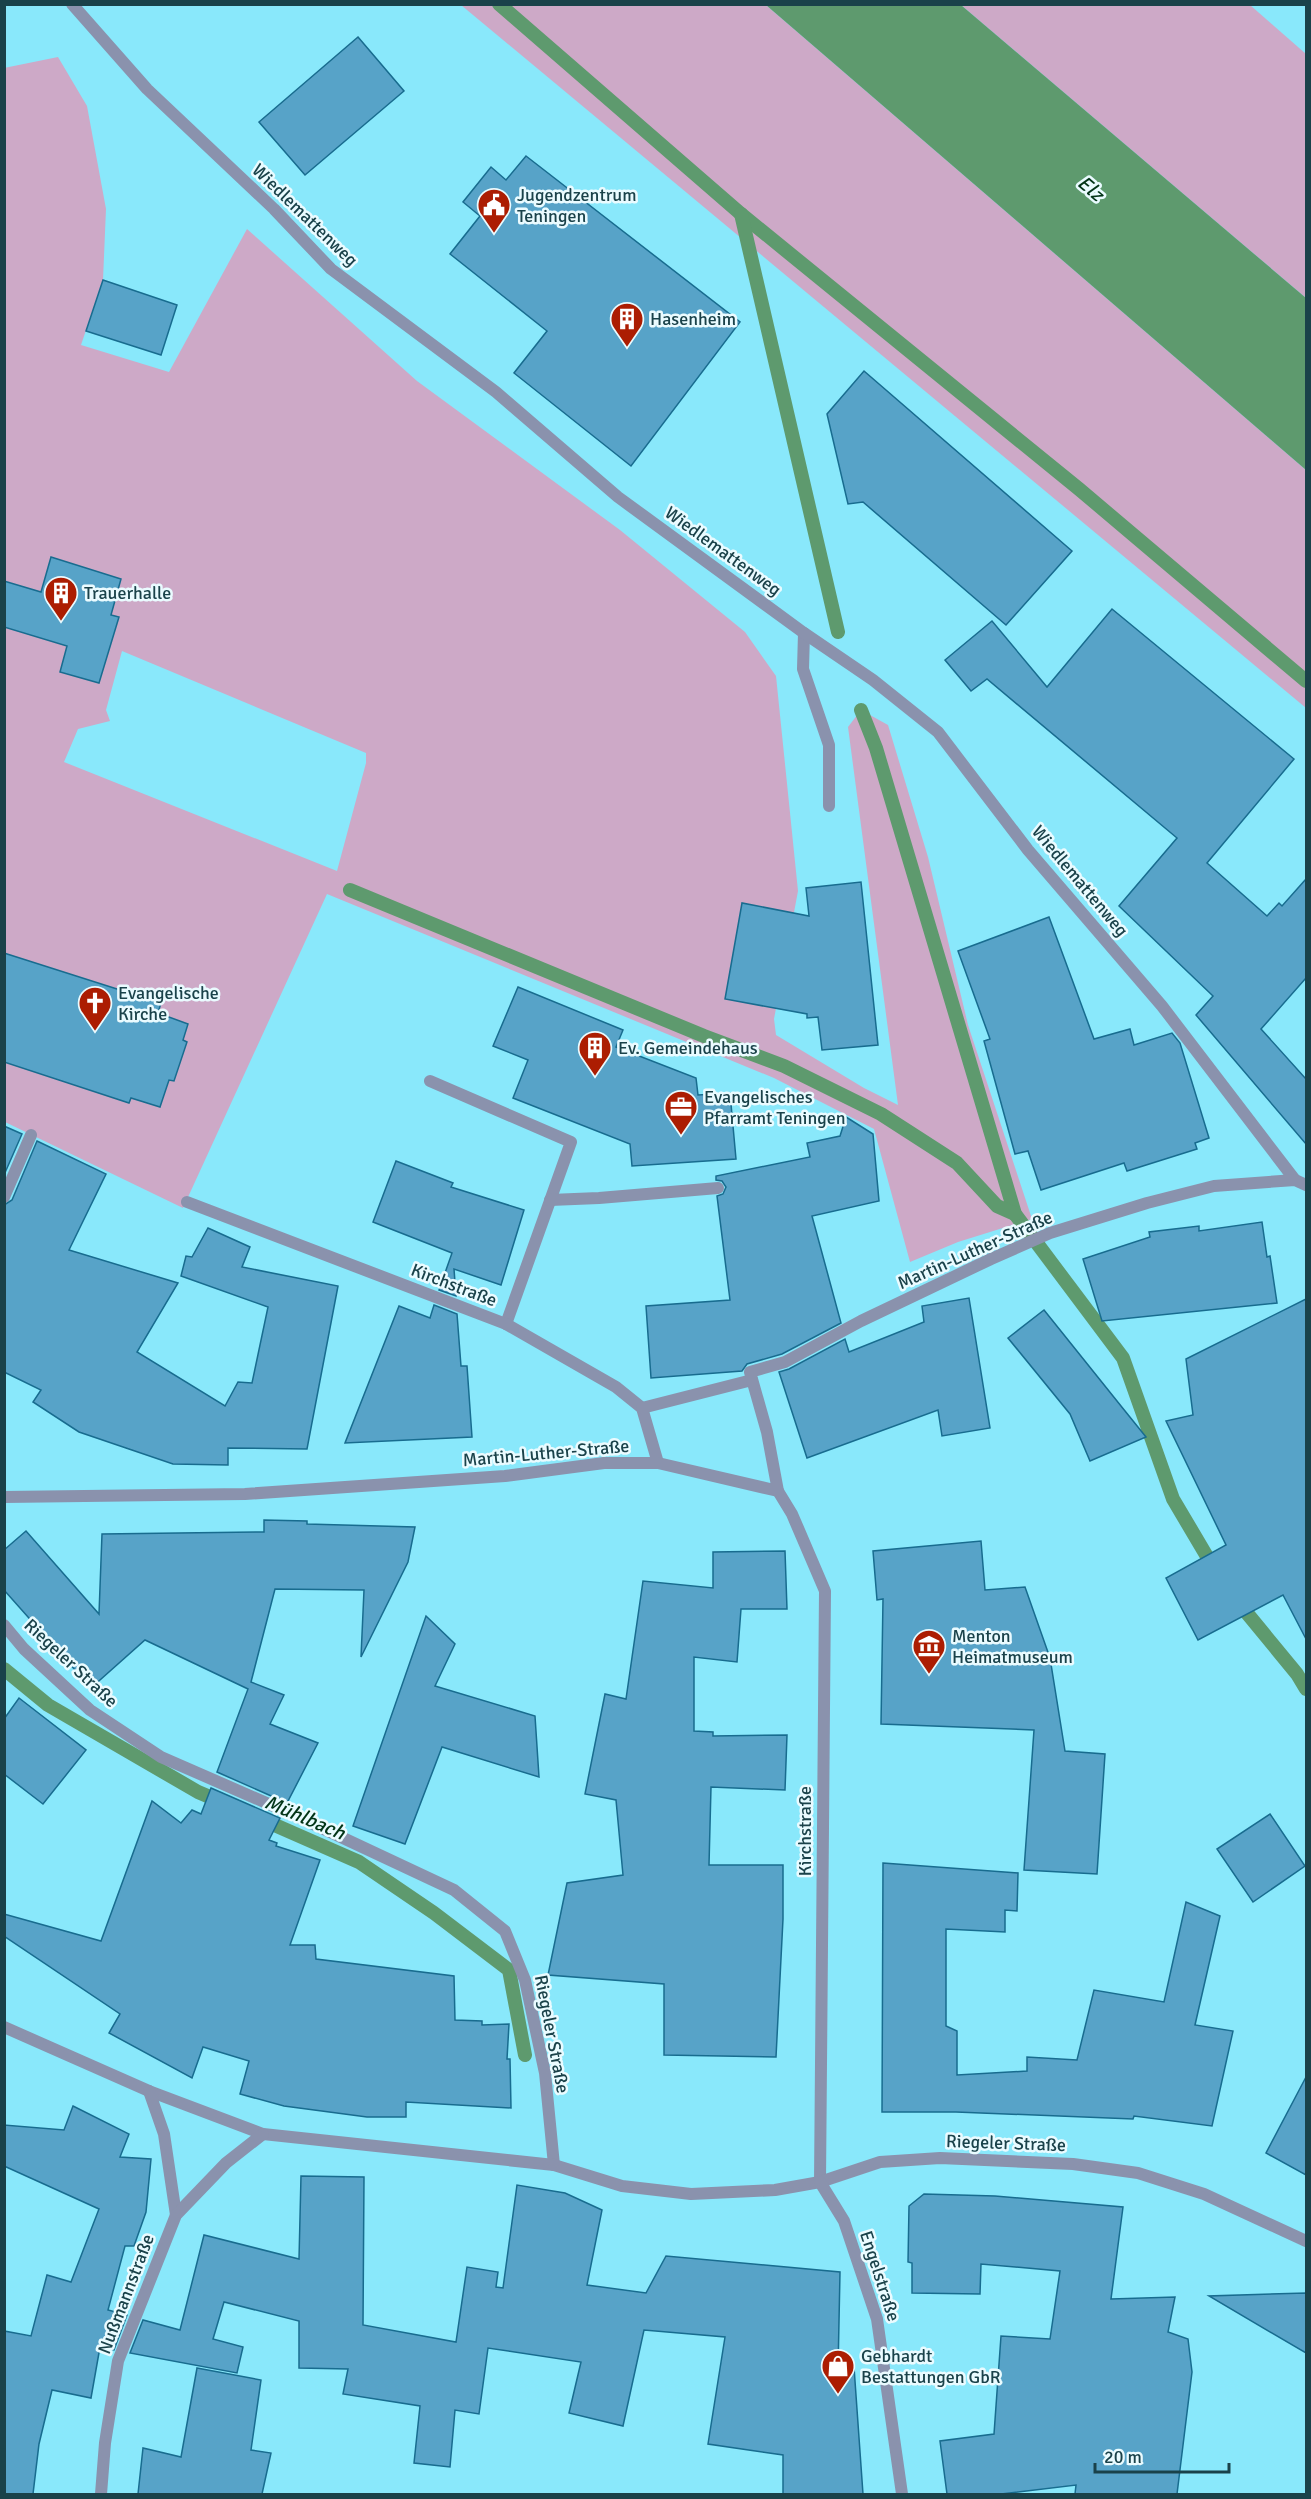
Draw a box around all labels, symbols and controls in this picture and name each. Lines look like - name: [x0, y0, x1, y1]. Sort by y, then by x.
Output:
- street label: Wiedlemattenweg: [248, 159, 362, 271]
- water label: Elz: [1072, 170, 1110, 208]
- place label: Jugendzentrum Teningen: [517, 184, 637, 227]
- public building icon: Jugendzentrum Teningen: [476, 187, 512, 234]
- building icon: Hasenheim: [609, 301, 645, 348]
- place label: Hasenheim: [650, 308, 736, 330]
- street label: Wiedlemattenweg: [661, 501, 785, 601]
- building icon: Trauerhalle: [43, 575, 79, 622]
- place label: Trauerhalle: [84, 582, 171, 604]
- street label: Wiedlemattenweg: [1027, 821, 1133, 941]
- place label: Evangelische Kirche: [118, 982, 219, 1025]
- church icon: Evangelische Kirche: [77, 985, 113, 1032]
- building icon: Ev. Gemeindehaus: [577, 1030, 613, 1077]
- place label: Ev. Gemeindehaus: [618, 1037, 758, 1059]
- place label: Evangelisches Pfarramt Teningen: [704, 1086, 846, 1129]
- office icon: Evangelisches Pfarramt Teningen: [663, 1089, 699, 1136]
- street label: Martin-Luther-Straße: [894, 1206, 1056, 1294]
- street label: Kirchstraße: [408, 1259, 500, 1311]
- street label: Martin-Luther-Straße: [462, 1435, 630, 1471]
- street label: Riegeler Straße: [20, 1614, 122, 1712]
- place label: Menton Heimatmuseum: [952, 1625, 1073, 1668]
- museum icon: Menton Heimatmuseum: [911, 1628, 947, 1675]
- street label: Kirchstraße: [794, 1786, 816, 1876]
- water label: Mühlbach: [261, 1789, 350, 1846]
- street label: Riegeler Straße: [530, 1973, 574, 2095]
- street label: Riegeler Straße: [946, 2130, 1066, 2156]
- street label: Engelstraße: [855, 2228, 905, 2324]
- street label: Nußmannstraße: [93, 2231, 159, 2357]
- place label: Gebhardt Bestattungen GbR: [861, 2345, 1001, 2388]
- shop icon: Gebhardt Bestattungen GbR: [820, 2348, 856, 2395]
- scale bar: [1095, 2436, 1228, 2474]
- text: 20 m: [1104, 2446, 1142, 2468]

